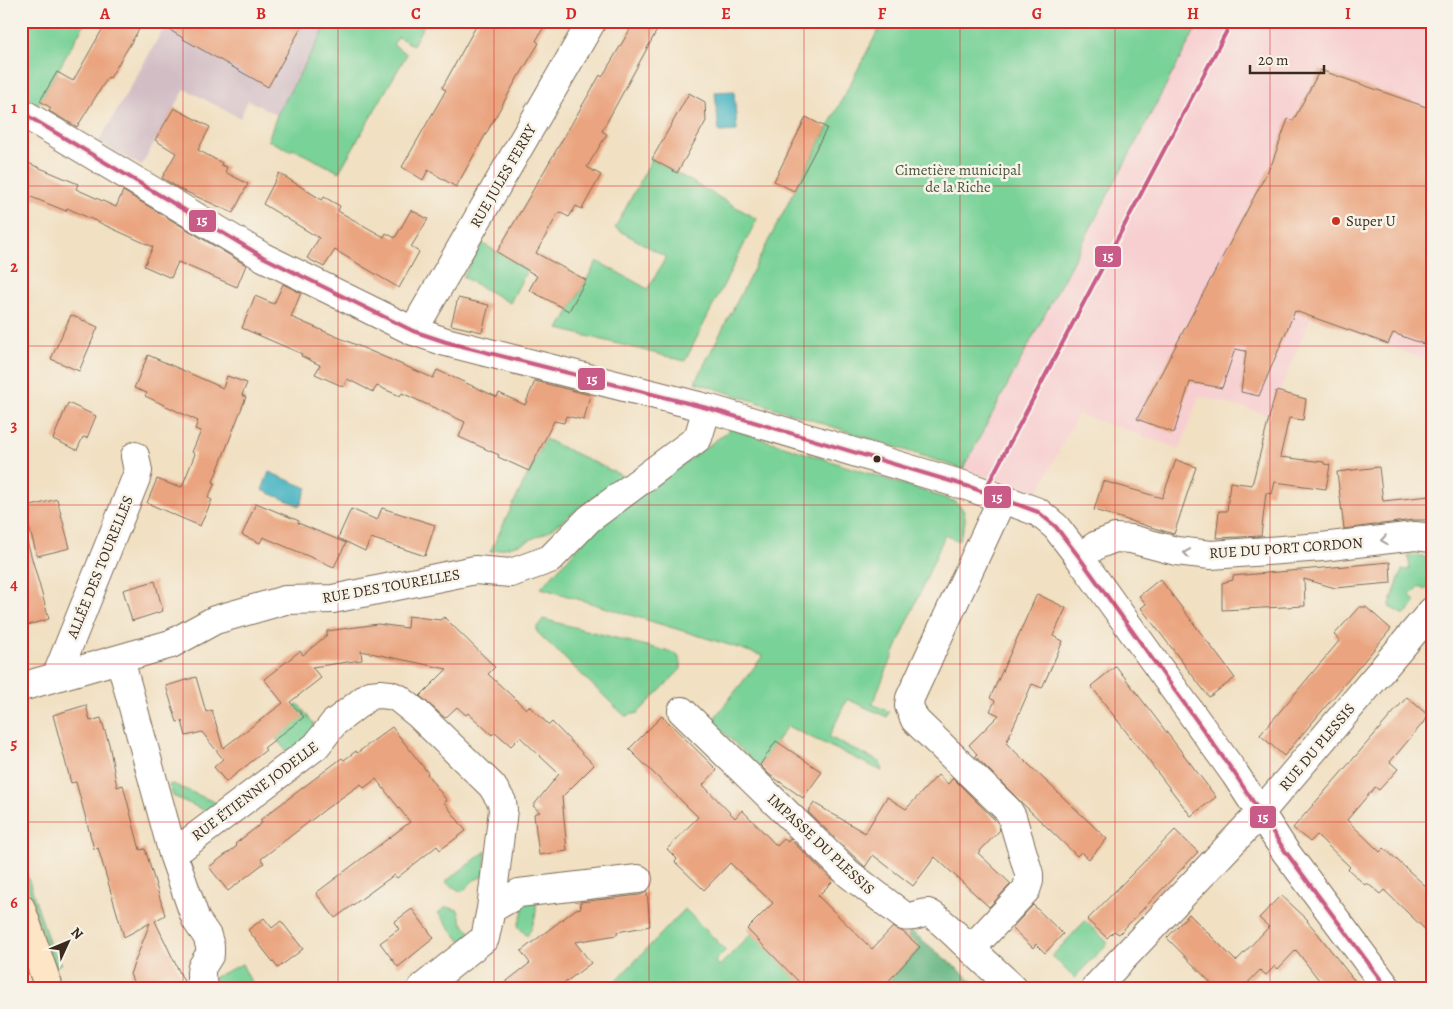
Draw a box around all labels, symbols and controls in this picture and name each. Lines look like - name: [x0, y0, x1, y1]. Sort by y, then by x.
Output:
- text: A: [99, 3, 111, 25]
- text: B: [256, 3, 266, 25]
- text: C: [411, 3, 421, 25]
- text: D: [565, 3, 577, 25]
- text: E: [721, 3, 731, 25]
- text: F: [878, 3, 887, 25]
- text: G: [1032, 3, 1042, 25]
- text: H: [1187, 3, 1199, 25]
- text: I: [1345, 3, 1351, 25]
- scale bar: [1250, 42, 1324, 74]
- text: 20 m: [1258, 50, 1289, 70]
- text: 1: [11, 97, 17, 119]
- street label: RUE JULES FERRY: [465, 120, 541, 231]
- park label: Cimetière municipal de la Riche: [895, 160, 1021, 197]
- line badge: 15: [188, 209, 217, 233]
- text: 15: [197, 211, 208, 230]
- place label: Super U: [1346, 211, 1396, 231]
- marker: Super U: [1330, 215, 1342, 227]
- line badge: 15: [1094, 245, 1122, 268]
- text: 15: [1103, 247, 1114, 266]
- text: 2: [10, 256, 18, 278]
- line badge: 15: [577, 367, 606, 391]
- text: 15: [587, 370, 598, 389]
- text: 3: [11, 415, 18, 437]
- unlabelled marker: [872, 454, 882, 464]
- line badge: 15: [983, 485, 1012, 509]
- text: 15: [992, 488, 1003, 507]
- street label: ALLÉE DES TOURELLES: [62, 493, 138, 642]
- street label: RUE DU PORT CORDON: [1208, 533, 1364, 563]
- one-way arrow: [1379, 535, 1388, 545]
- one-way arrow: [1182, 548, 1191, 558]
- street label: RUE DES TOURELLES: [321, 564, 461, 608]
- text: 4: [10, 574, 18, 596]
- street label: RUE DU PLESSIS: [1275, 699, 1359, 795]
- text: 5: [11, 733, 18, 755]
- street label: RUE ÉTIENNE JODELLE: [188, 737, 322, 845]
- street label: IMPASSE DU PLESSIS: [763, 789, 879, 899]
- line badge: 15: [1249, 805, 1277, 829]
- text: 15: [1258, 808, 1269, 827]
- text: 6: [10, 892, 18, 914]
- north arrow: [42, 916, 92, 966]
- text: N: [67, 923, 87, 944]

